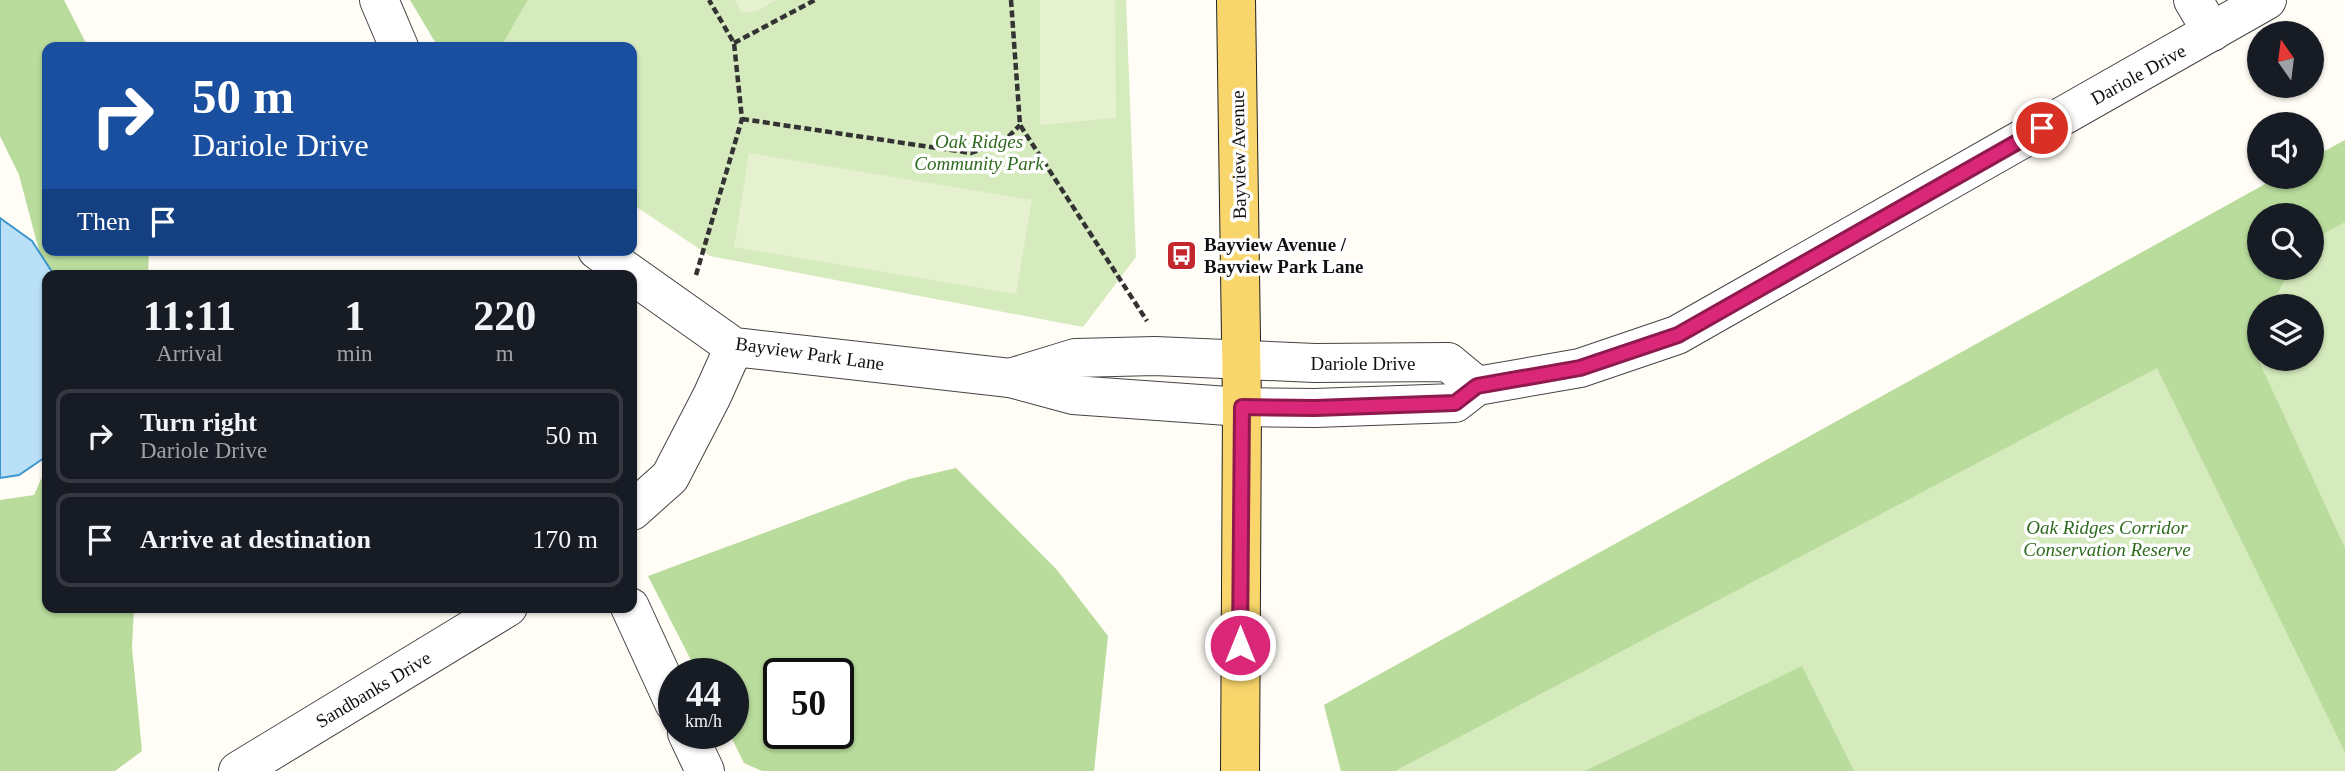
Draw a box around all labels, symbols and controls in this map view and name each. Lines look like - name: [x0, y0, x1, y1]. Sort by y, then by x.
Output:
- north arrow: [2247, 21, 2324, 98]
- map controls: [2247, 21, 2324, 371]
- street label: Dariole Drive: [2087, 40, 2189, 109]
- text: 50 m: [192, 69, 294, 124]
- icon: right: [77, 70, 168, 161]
- street label: Bayview Avenue: [1227, 90, 1250, 220]
- pin: [2012, 98, 2072, 158]
- icon: arrive: [2023, 109, 2061, 147]
- button: sound: [2247, 112, 2324, 189]
- text: Dariole Drive: [192, 127, 369, 163]
- park label: Oak Ridges Community Park: [914, 131, 1044, 174]
- icon: arrive: [144, 203, 182, 241]
- button: search: [2247, 203, 2324, 280]
- text: Then: [77, 207, 130, 236]
- place label: Bayview Avenue / Bayview Park Lane: [1204, 234, 1363, 277]
- bus stop icon: Bayview Avenue / Bayview Park Lane: [1164, 238, 1198, 272]
- text: 11:11: [143, 293, 236, 339]
- text: 1: [344, 293, 365, 339]
- text: 220: [473, 293, 536, 339]
- button: layers: [2247, 294, 2324, 371]
- street label: Bayview Park Lane: [734, 333, 886, 374]
- text: Arrival: [156, 341, 223, 366]
- text: min: [337, 341, 373, 366]
- text: m: [496, 341, 514, 366]
- street label: Dariole Drive: [1311, 353, 1415, 374]
- text: Turn right: [140, 408, 257, 437]
- icon: right: [81, 417, 119, 455]
- text: 50 m: [545, 421, 598, 450]
- text: Dariole Drive: [140, 438, 267, 463]
- park label: Oak Ridges Corridor Conservation Reserve: [2023, 517, 2191, 560]
- icon: arrive: [81, 521, 119, 559]
- text: Arrive at destination: [140, 525, 371, 554]
- text: 170 m: [532, 525, 598, 554]
- position arrow: [1203, 608, 1277, 682]
- street label: Sandbanks Drive: [312, 647, 435, 732]
- speed limit sign: 50: [763, 658, 854, 749]
- text: 44: [686, 675, 721, 714]
- text: km/h: [685, 711, 722, 731]

